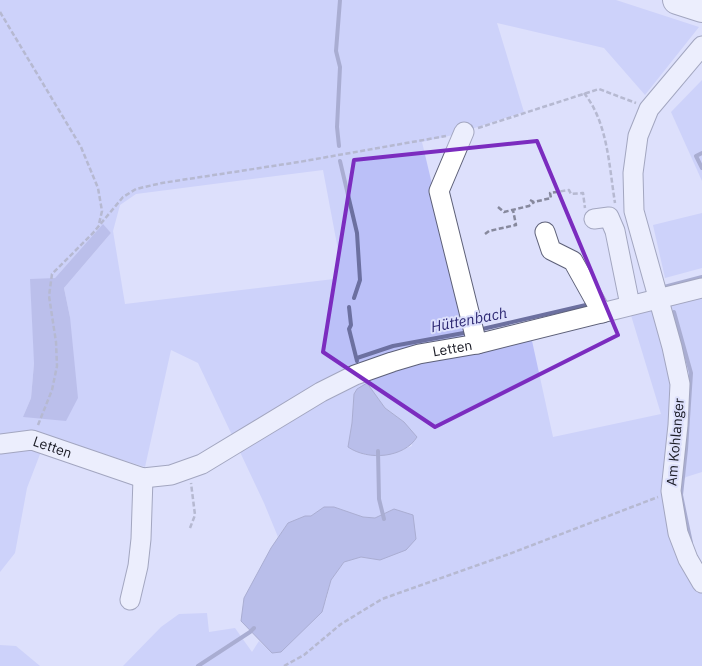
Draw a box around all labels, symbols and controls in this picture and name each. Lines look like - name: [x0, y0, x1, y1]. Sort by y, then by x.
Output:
- water label: Hüttenbach: [429, 303, 509, 336]
- street label: Letten: [431, 336, 474, 360]
- street label: Am Kohlanger: [662, 397, 688, 487]
- street label: Letten: [31, 432, 74, 462]

